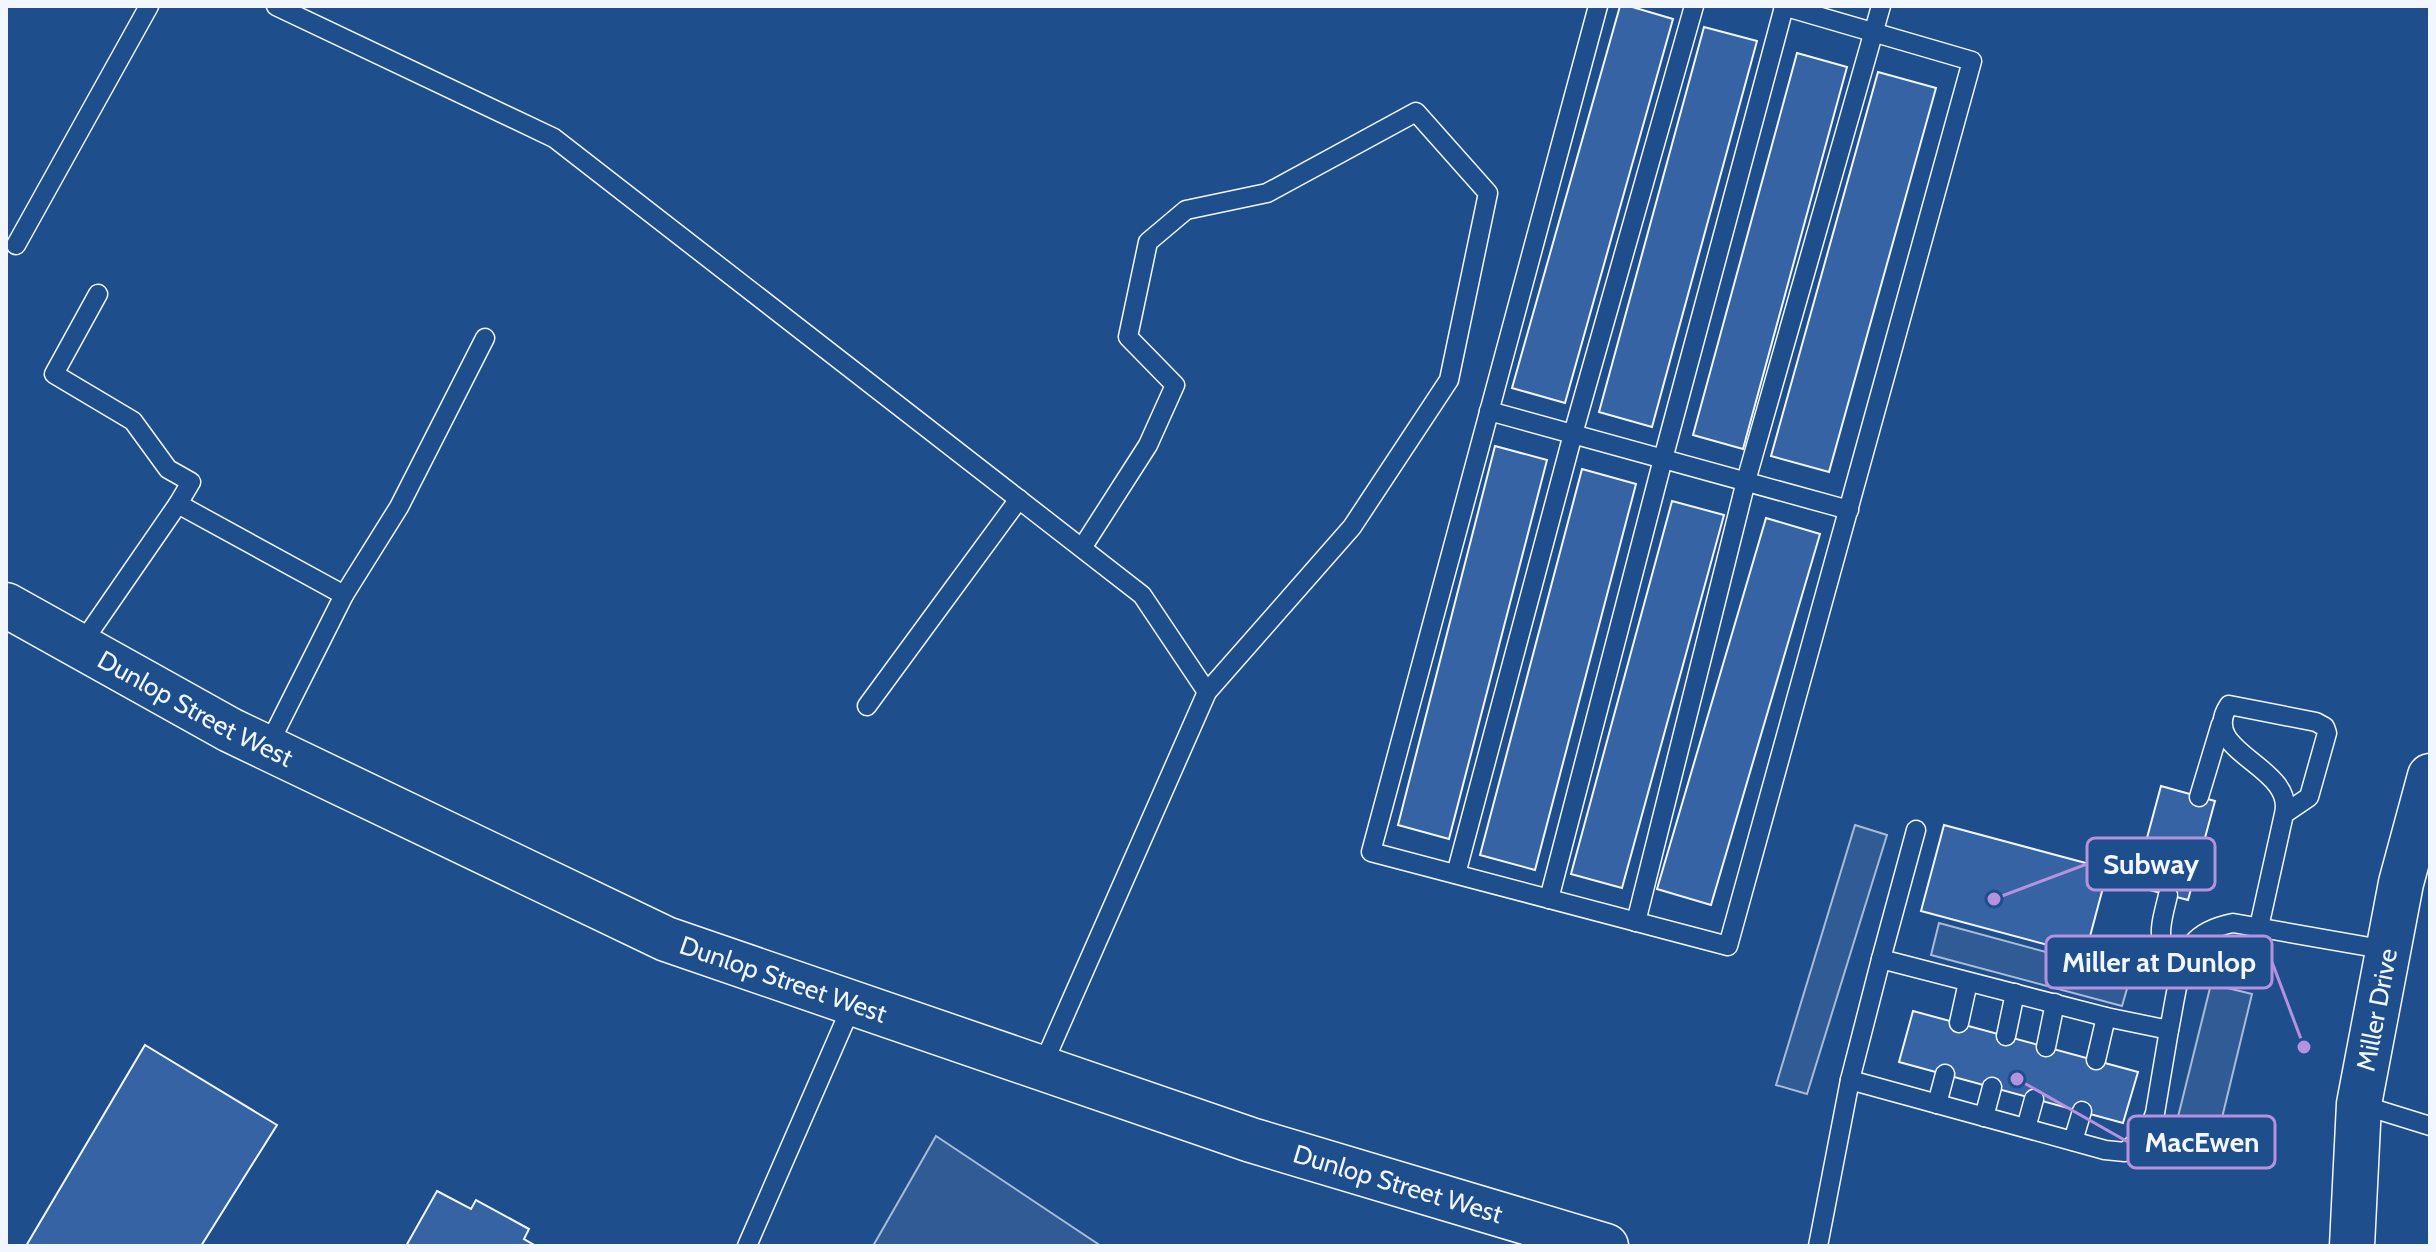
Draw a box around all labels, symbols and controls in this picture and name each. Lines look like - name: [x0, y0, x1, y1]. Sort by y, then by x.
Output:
- street label: Dunlop Street West: [92, 643, 298, 774]
- callout: Subway: [2087, 838, 2215, 890]
- text: Subway: [2103, 847, 2199, 881]
- street label: Dunlop Street West: [676, 929, 891, 1030]
- callout: Miller at Dunlop: [2046, 936, 2272, 988]
- text: Miller at Dunlop: [2062, 945, 2256, 979]
- street label: Miller Drive: [2350, 946, 2404, 1074]
- callout: MacEwen: [2128, 1116, 2275, 1168]
- text: MacEwen: [2144, 1125, 2260, 1159]
- street label: Dunlop Street West: [1290, 1138, 1507, 1230]

